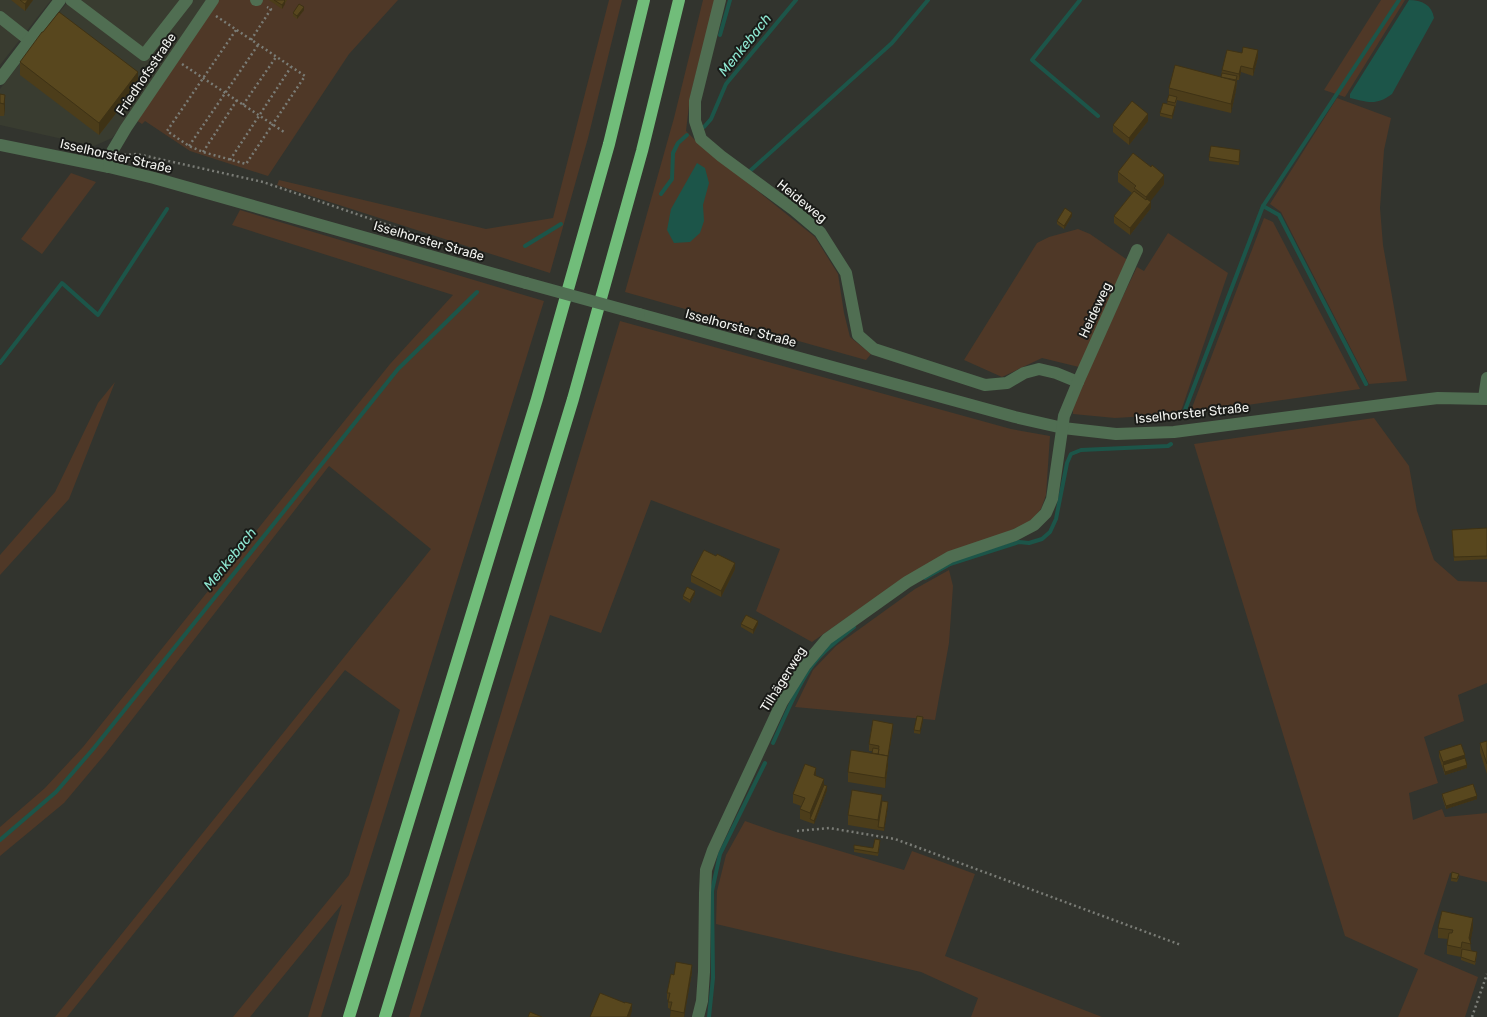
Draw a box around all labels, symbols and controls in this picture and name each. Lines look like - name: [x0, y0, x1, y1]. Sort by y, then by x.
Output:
- water label: Menkebach: [715, 11, 775, 79]
- street label: Friedhofsstraße: [113, 30, 179, 118]
- street label: Isselhorster Straße: [59, 136, 173, 176]
- street label: Heideweg: [773, 176, 830, 226]
- street label: Isselhorster Straße: [372, 218, 486, 264]
- street label: Heideweg: [1076, 280, 1115, 341]
- street label: Isselhorster Straße: [684, 306, 798, 350]
- street label: Isselhorster Straße: [1134, 400, 1250, 426]
- water label: Menkebach: [200, 525, 260, 593]
- street label: Tilhägerweg: [757, 644, 810, 715]

